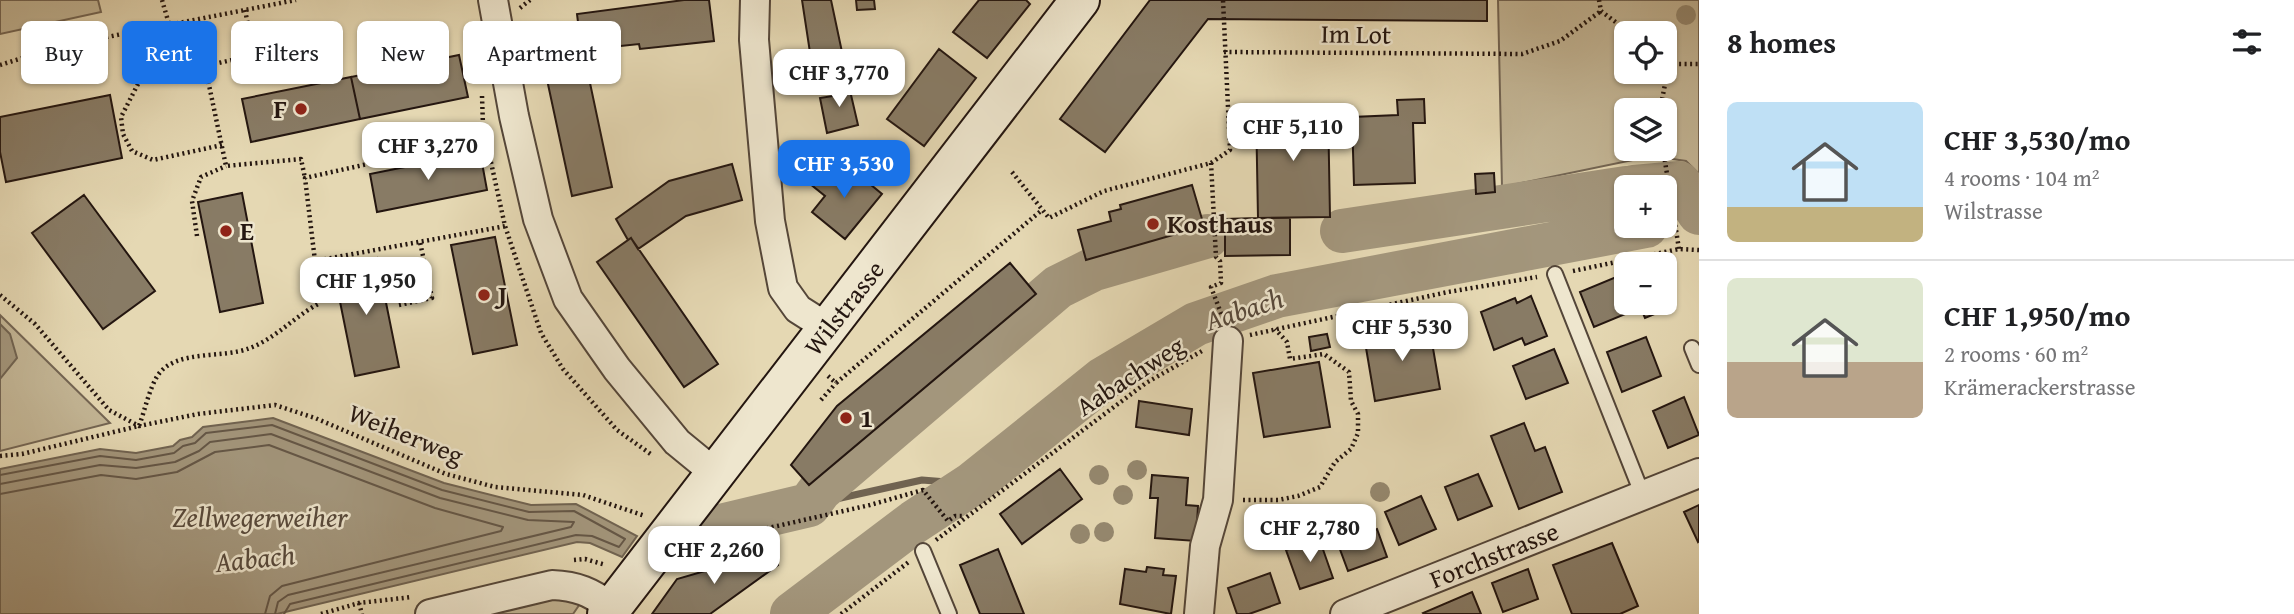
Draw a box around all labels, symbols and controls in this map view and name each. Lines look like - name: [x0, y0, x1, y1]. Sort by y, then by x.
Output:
- street label: Im Lot: [1321, 13, 1391, 54]
- text: 8 homes: [1727, 20, 1836, 64]
- chip: Buy: [21, 21, 108, 84]
- chip: Rent: [122, 21, 217, 84]
- chip: Filters: [231, 21, 343, 84]
- chip: New: [357, 21, 449, 84]
- chip: Apartment: [463, 21, 621, 84]
- map controls: [1614, 21, 1677, 315]
- button: locate: [1614, 21, 1677, 84]
- icon: filters: [2228, 23, 2266, 61]
- pin: CHF 3,770: [759, 50, 919, 109]
- text: CHF 3,770: [789, 55, 889, 88]
- place label: F: [274, 89, 287, 128]
- button: layers: [1614, 98, 1677, 161]
- marker: F: [293, 101, 309, 117]
- pin: CHF 5,110: [1213, 104, 1373, 163]
- text: CHF 5,110: [1243, 109, 1343, 142]
- text: CHF 3,530/mo: [1944, 117, 2131, 161]
- pin: CHF 3,270: [348, 122, 508, 182]
- text: CHF 3,270: [378, 128, 478, 161]
- icon: home: [1783, 130, 1867, 214]
- pin: CHF 3,530: [764, 140, 924, 200]
- text: CHF 3,530: [794, 146, 894, 179]
- text: 4 rooms · 104 m²: [1944, 161, 2099, 194]
- button: +: [1614, 175, 1677, 238]
- text: Wilstrasse: [1944, 194, 2043, 227]
- place label: Kosthaus: [1167, 204, 1273, 243]
- place label: E: [240, 211, 254, 250]
- marker: Kosthaus: [1145, 216, 1161, 232]
- marker: E: [218, 223, 234, 239]
- street label: Wilstrasse: [794, 252, 893, 364]
- button: −: [1614, 252, 1677, 315]
- pin: CHF 1,950: [286, 258, 446, 317]
- text: CHF 1,950: [316, 263, 416, 296]
- place label: J: [494, 275, 507, 314]
- water label: Aabach: [1199, 277, 1288, 341]
- marker: J: [476, 287, 492, 303]
- text: CHF 1,950/mo: [1944, 293, 2131, 337]
- pin: CHF 5,530: [1322, 304, 1482, 363]
- icon: home: [1783, 306, 1867, 390]
- text: CHF 5,530: [1352, 309, 1452, 342]
- street label: Aabachweg: [1068, 326, 1192, 425]
- text: 2 rooms · 60 m²: [1944, 337, 2088, 370]
- text: Krämerackerstrasse: [1944, 370, 2135, 403]
- street label: Weiherweg: [343, 393, 470, 474]
- place label: 1: [860, 398, 873, 437]
- marker: 1: [838, 410, 854, 426]
- water label: Zellwegerweiher: [172, 496, 349, 537]
- pin: CHF 2,780: [1230, 504, 1390, 564]
- text: CHF 2,780: [1260, 510, 1360, 543]
- street label: Forchstrasse: [1423, 511, 1564, 598]
- pin: CHF 2,260: [634, 526, 794, 586]
- text: CHF 2,260: [664, 532, 764, 565]
- water label: Aabach: [212, 533, 297, 582]

